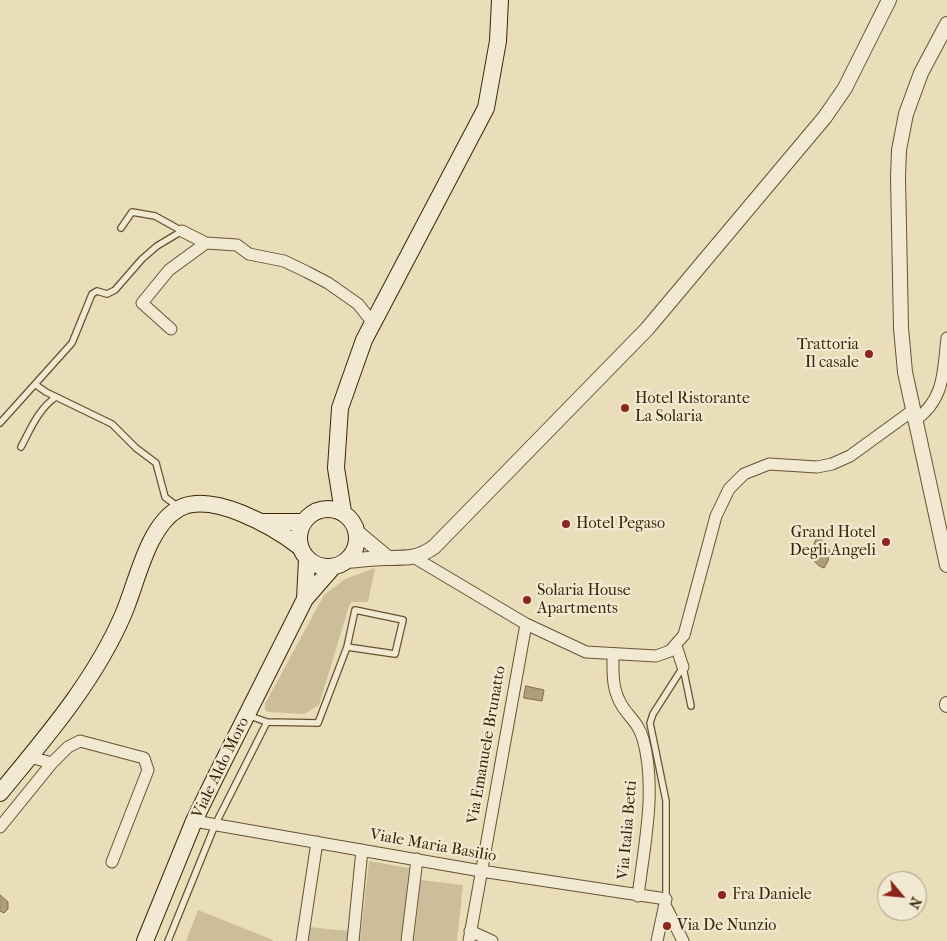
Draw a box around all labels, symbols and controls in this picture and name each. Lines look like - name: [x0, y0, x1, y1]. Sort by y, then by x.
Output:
- place label: Trattoria Il casale: [797, 335, 859, 373]
- marker: Trattoria Il casale: [863, 348, 875, 360]
- place label: Hotel Ristorante La Solaria: [635, 389, 750, 427]
- marker: Hotel Ristorante La Solaria: [619, 402, 631, 414]
- place label: Hotel Pegaso: [576, 514, 665, 534]
- marker: Hotel Pegaso: [560, 518, 572, 530]
- place label: Grand Hotel Degli Angeli: [790, 523, 876, 561]
- marker: Grand Hotel Degli Angeli: [880, 536, 892, 548]
- place label: Solaria House Apartments: [537, 581, 631, 619]
- marker: Solaria House Apartments: [521, 594, 533, 606]
- street label: Via Emanuele Brunatto: [464, 664, 510, 826]
- street label: Viale Aldo Moro: [188, 714, 254, 822]
- street label: Via Italia Betti: [614, 780, 642, 880]
- street label: Viale Maria Basilio: [368, 825, 498, 867]
- north arrow: [877, 871, 927, 921]
- place label: Fra Daniele: [732, 885, 812, 905]
- marker: Fra Daniele: [716, 889, 728, 901]
- text: N: [905, 894, 925, 911]
- place label: Via De Nunzio: [677, 916, 776, 936]
- marker: Via De Nunzio: [661, 920, 673, 932]

